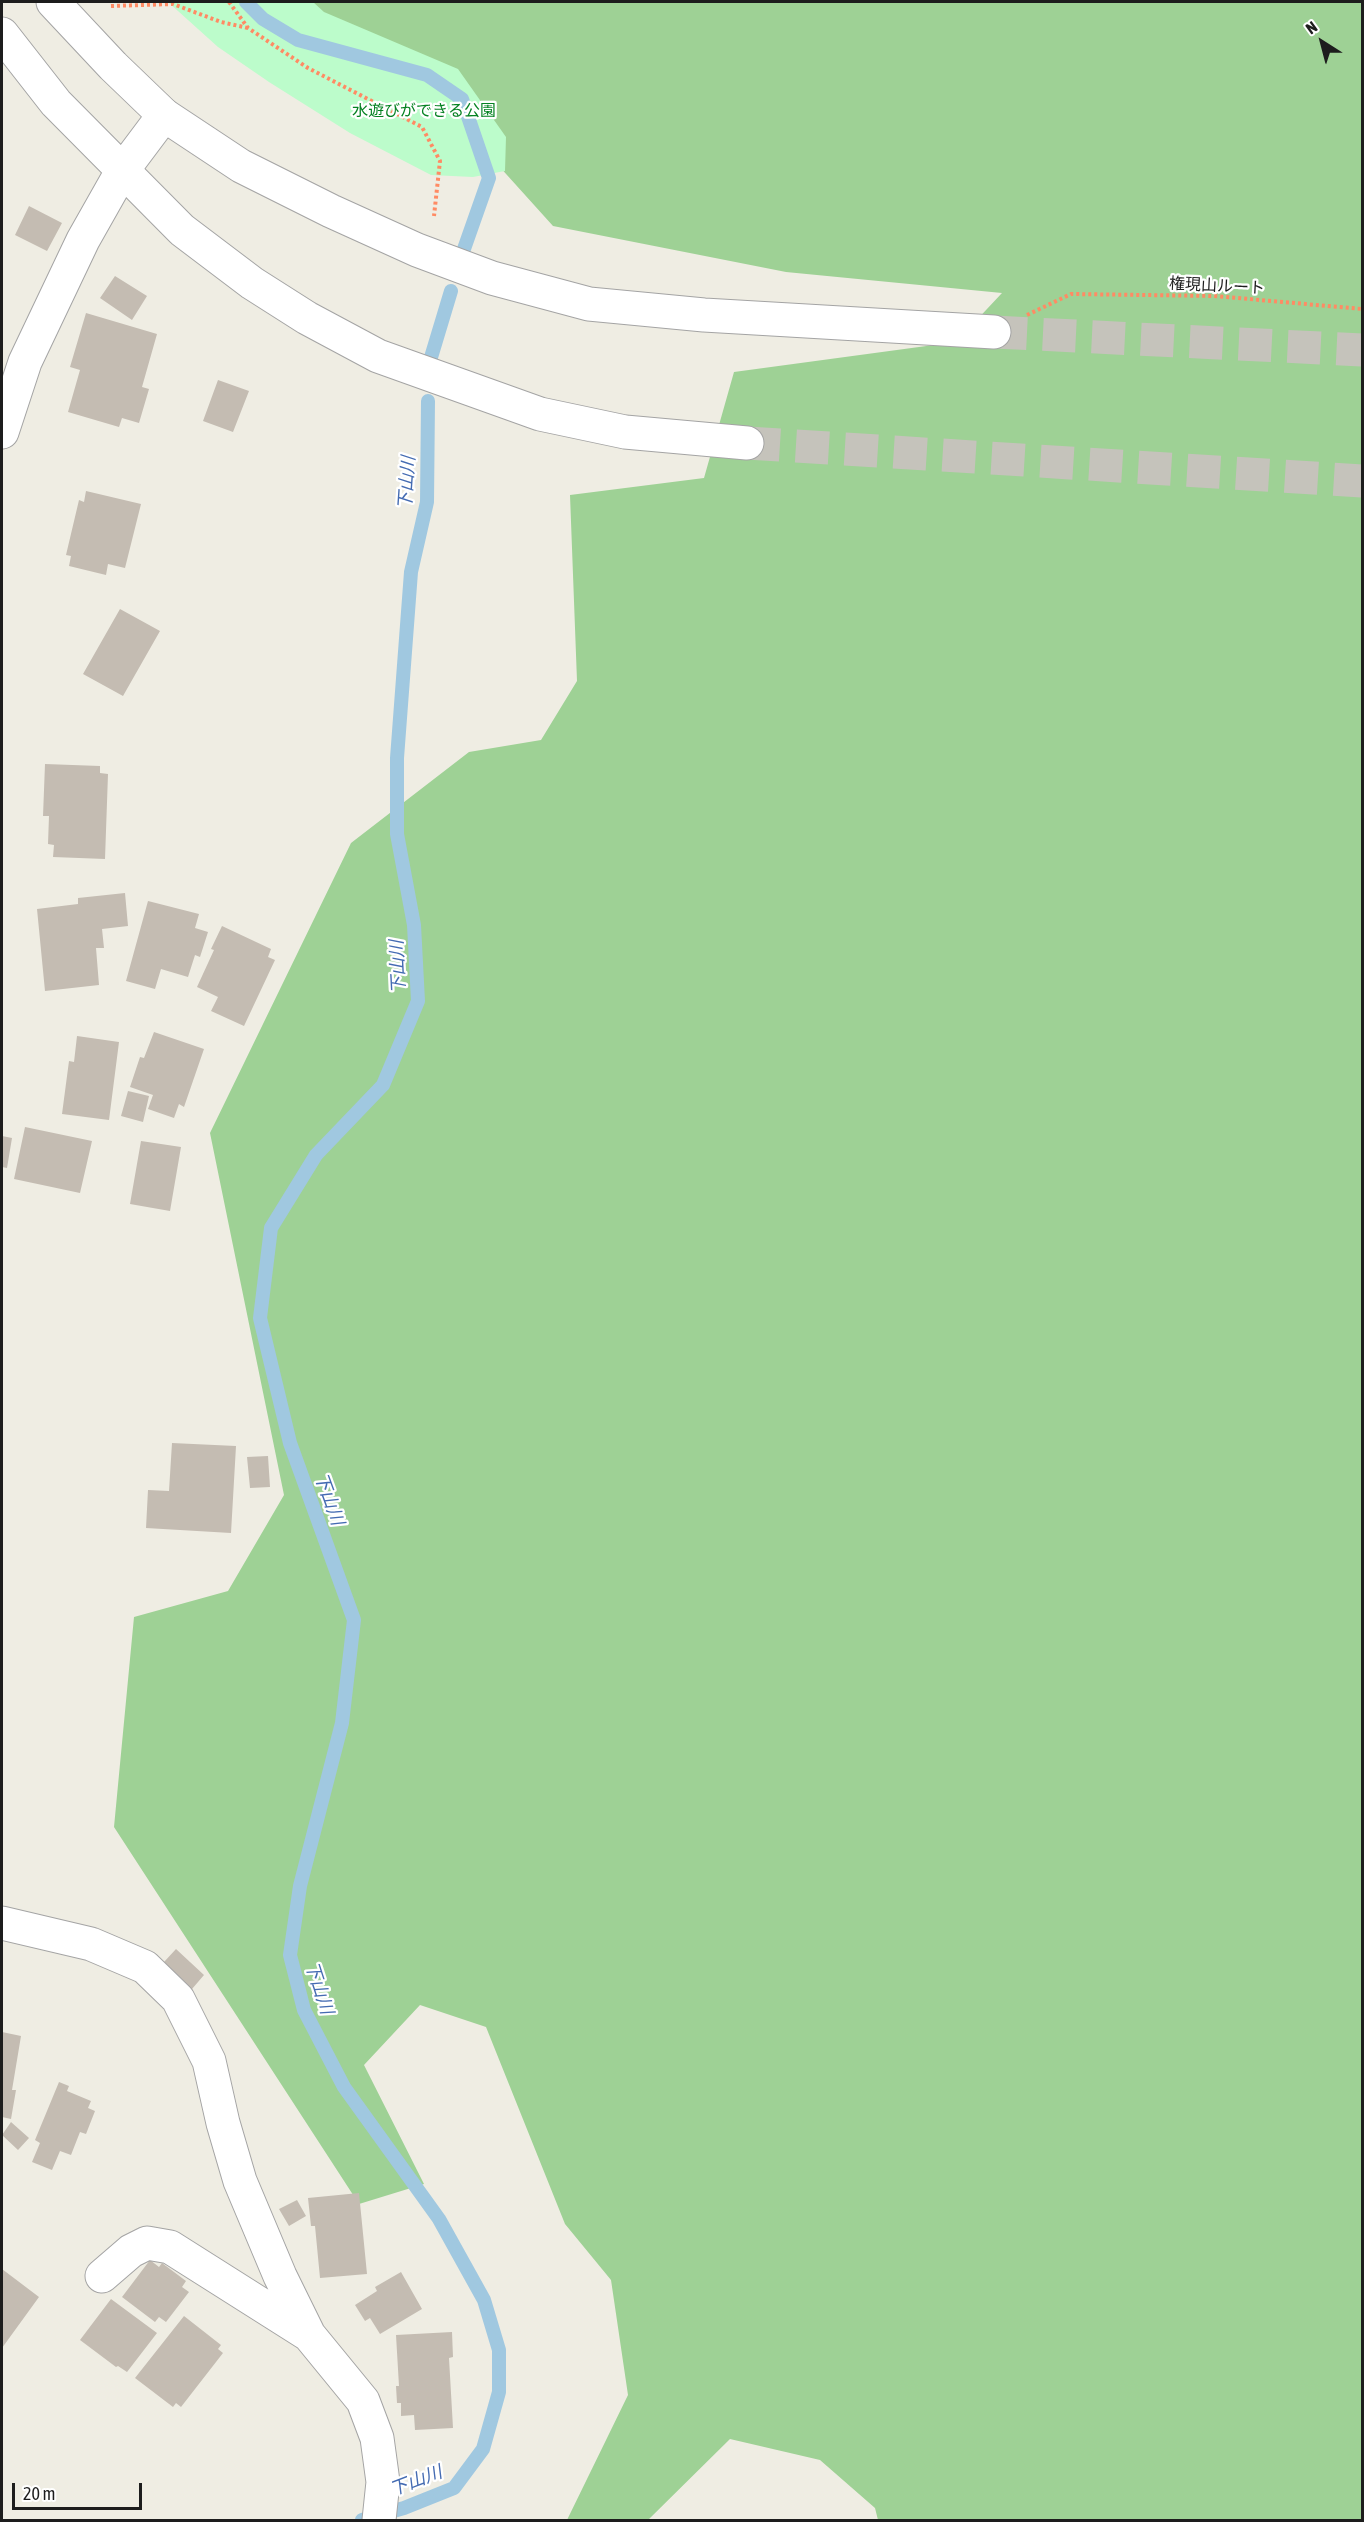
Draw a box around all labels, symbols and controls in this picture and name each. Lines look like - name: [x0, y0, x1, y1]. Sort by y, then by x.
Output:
- north arrow: [1292, 12, 1352, 72]
- text: N: [1302, 17, 1321, 38]
- park label: 水遊びができる公園: [352, 101, 496, 121]
- street label: 権現山ルート: [1169, 274, 1265, 298]
- water label: 下山川: [394, 455, 420, 511]
- water label: 下山川: [386, 939, 410, 995]
- water label: 下山川: [310, 1470, 348, 1528]
- water label: 下山川: [300, 1959, 338, 2017]
- water label: 下山川: [387, 2461, 445, 2501]
- scale bar: [15, 2471, 146, 2509]
- text: 20 m: [23, 2483, 55, 2504]

